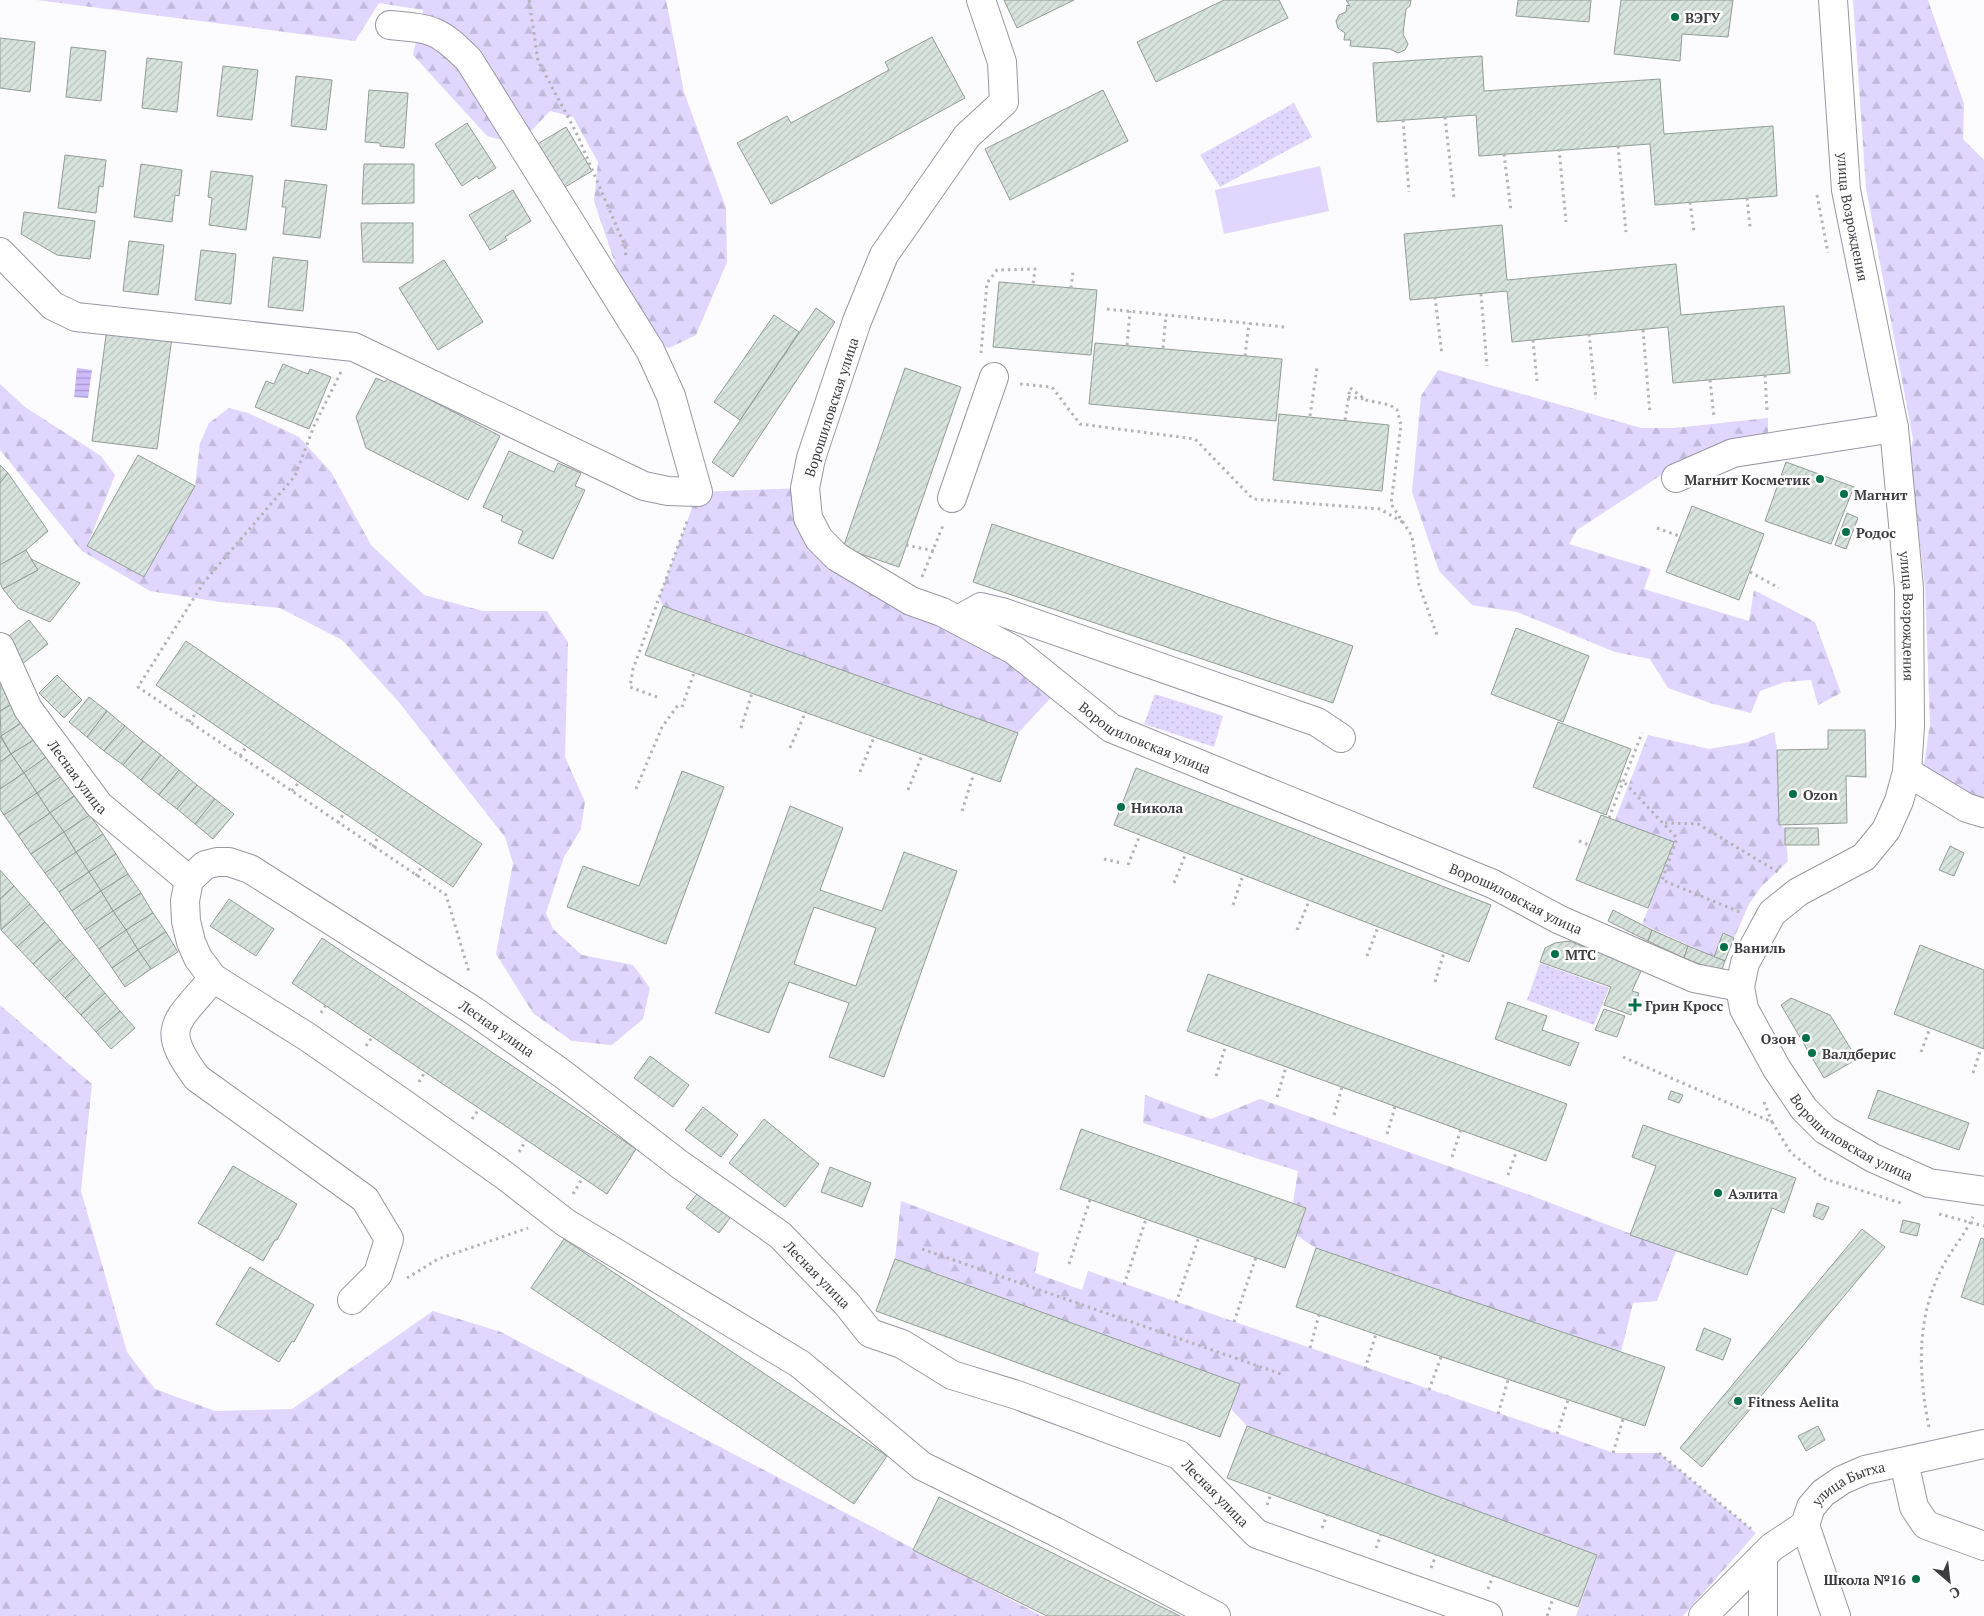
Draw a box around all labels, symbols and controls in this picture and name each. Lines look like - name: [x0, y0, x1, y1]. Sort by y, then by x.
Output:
- place label: ВЭГУ: [1685, 8, 1721, 27]
- marker: ВЭГУ: [1669, 11, 1681, 23]
- street label: улица Возрождения: [1834, 151, 1874, 283]
- street label: Ворошиловская улица: [799, 335, 863, 479]
- place label: Магнит Косметик: [1684, 470, 1811, 489]
- marker: Магнит Косметик: [1814, 473, 1826, 485]
- place label: Магнит: [1854, 485, 1908, 504]
- marker: Магнит: [1838, 488, 1850, 500]
- place label: Родос: [1856, 523, 1896, 542]
- marker: Родос: [1840, 526, 1852, 538]
- street label: улица Возрождения: [1896, 549, 1919, 681]
- street label: Ворошиловская улица: [1075, 697, 1214, 777]
- street label: Лесная улица: [44, 735, 112, 818]
- place label: Ozon: [1803, 785, 1838, 804]
- marker: Ozon: [1787, 788, 1799, 800]
- place label: Никола: [1131, 798, 1184, 817]
- marker: Никола: [1115, 801, 1127, 813]
- street label: Ворошиловская улица: [1447, 858, 1586, 938]
- place label: Ваниль: [1734, 938, 1786, 957]
- marker: Ваниль: [1718, 941, 1730, 953]
- place label: МТС: [1565, 945, 1596, 964]
- marker: МТС: [1549, 948, 1561, 960]
- street label: Лесная улица: [455, 994, 539, 1061]
- place label: Грин Кросс: [1645, 996, 1723, 1015]
- marker: Грин Кросс: [1629, 999, 1641, 1011]
- place label: Озон: [1761, 1029, 1796, 1048]
- marker: Озон: [1800, 1032, 1812, 1044]
- place label: Валдберис: [1822, 1044, 1896, 1063]
- marker: Валдберис: [1806, 1047, 1818, 1059]
- street label: Ворошиловская улица: [1787, 1089, 1916, 1184]
- place label: Аэлита: [1728, 1184, 1778, 1203]
- marker: Аэлита: [1712, 1187, 1724, 1199]
- street label: Лесная улица: [780, 1235, 855, 1312]
- place label: Fitness Aelita: [1748, 1392, 1839, 1411]
- marker: Fitness Aelita: [1732, 1395, 1744, 1407]
- street label: Лесная улица: [1178, 1454, 1254, 1530]
- street label: улица Бытха: [1806, 1456, 1887, 1510]
- north arrow: [1924, 1556, 1974, 1606]
- place label: Школа №16: [1824, 1570, 1906, 1589]
- marker: Школа №16: [1910, 1573, 1922, 1585]
- text: С: [1947, 1582, 1964, 1603]

